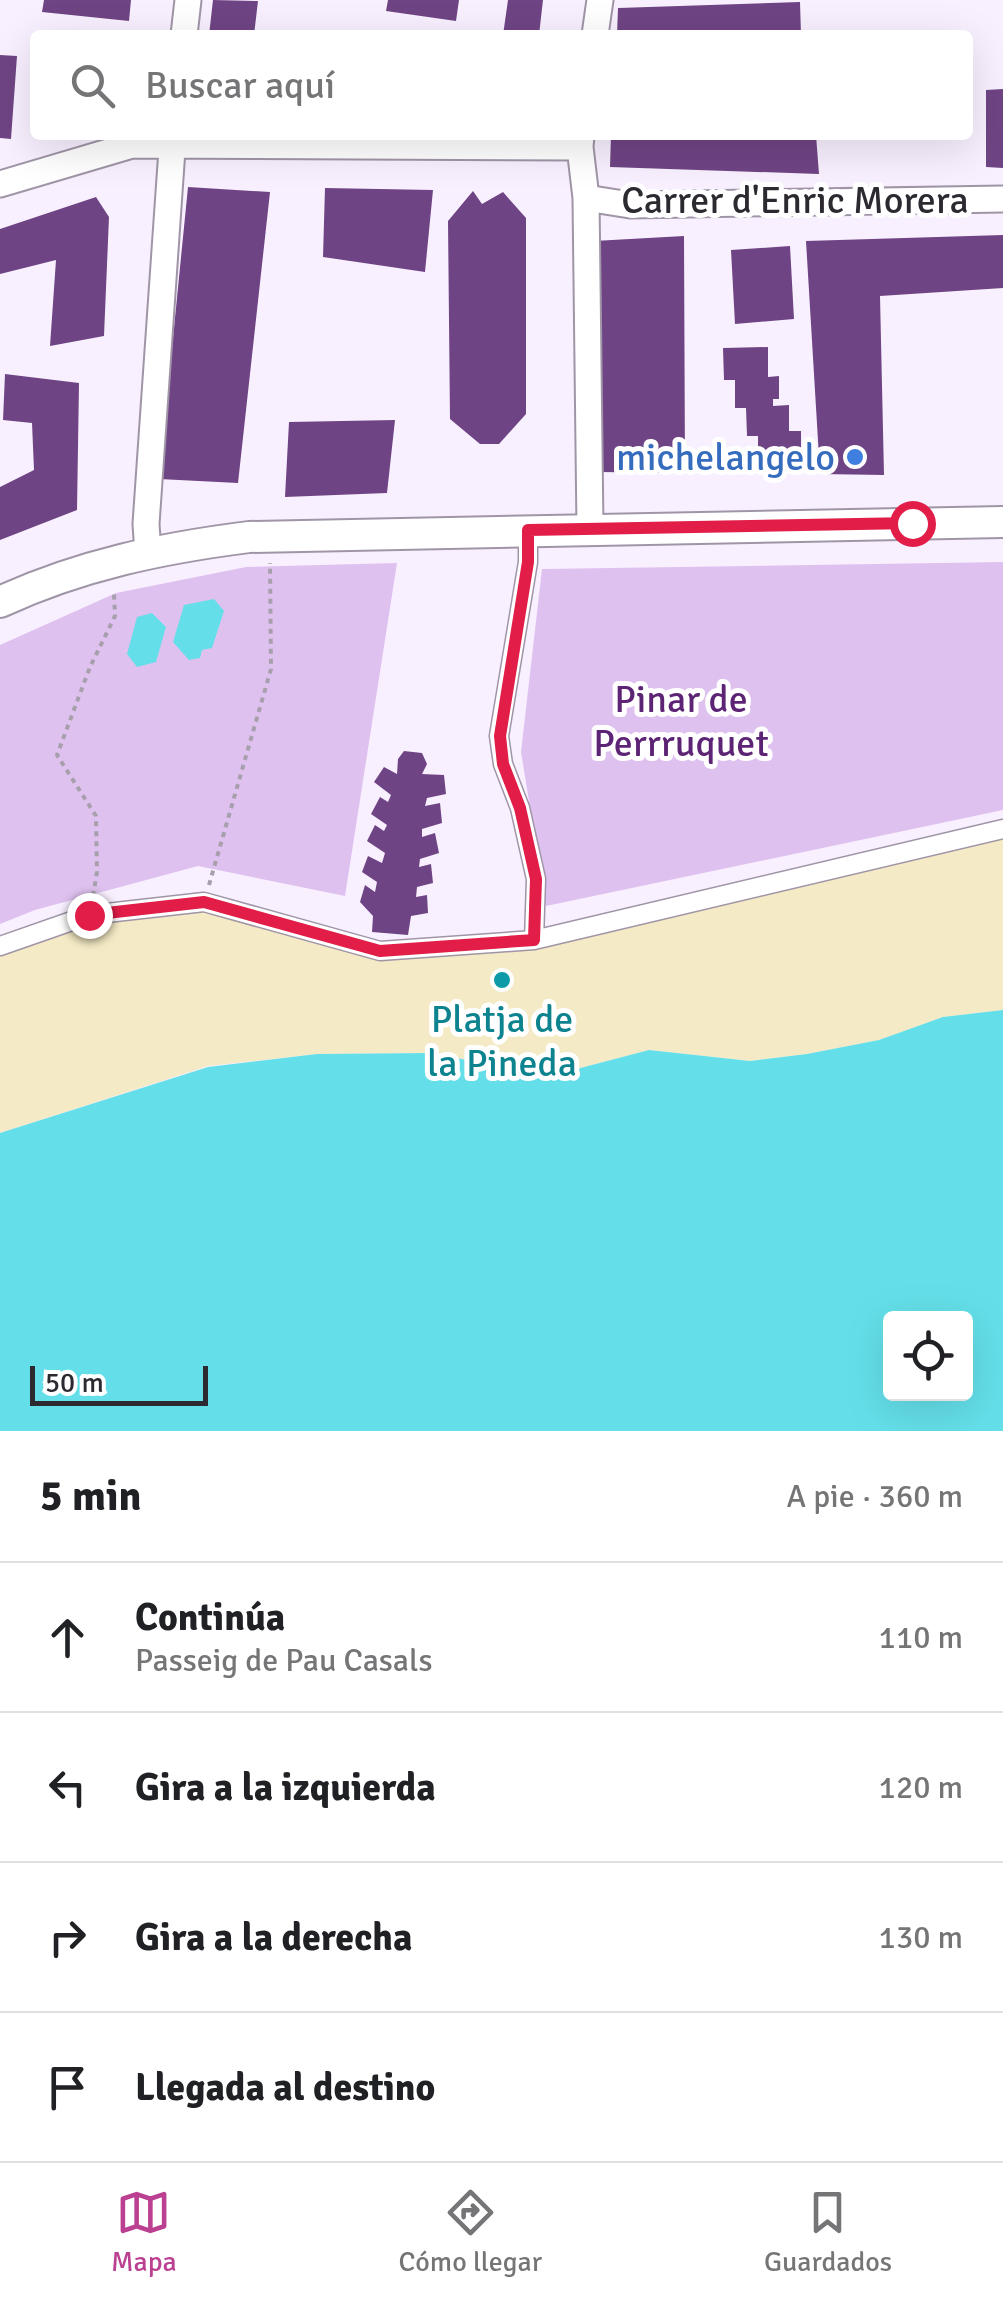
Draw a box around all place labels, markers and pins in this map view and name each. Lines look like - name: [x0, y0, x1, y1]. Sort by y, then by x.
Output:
- place label: michelangelo: [616, 434, 835, 481]
- marker: michelangelo: [844, 446, 866, 468]
- marker: Platja de la Pineda: [491, 969, 513, 991]
- place label: Platja de la Pineda: [427, 996, 577, 1087]

